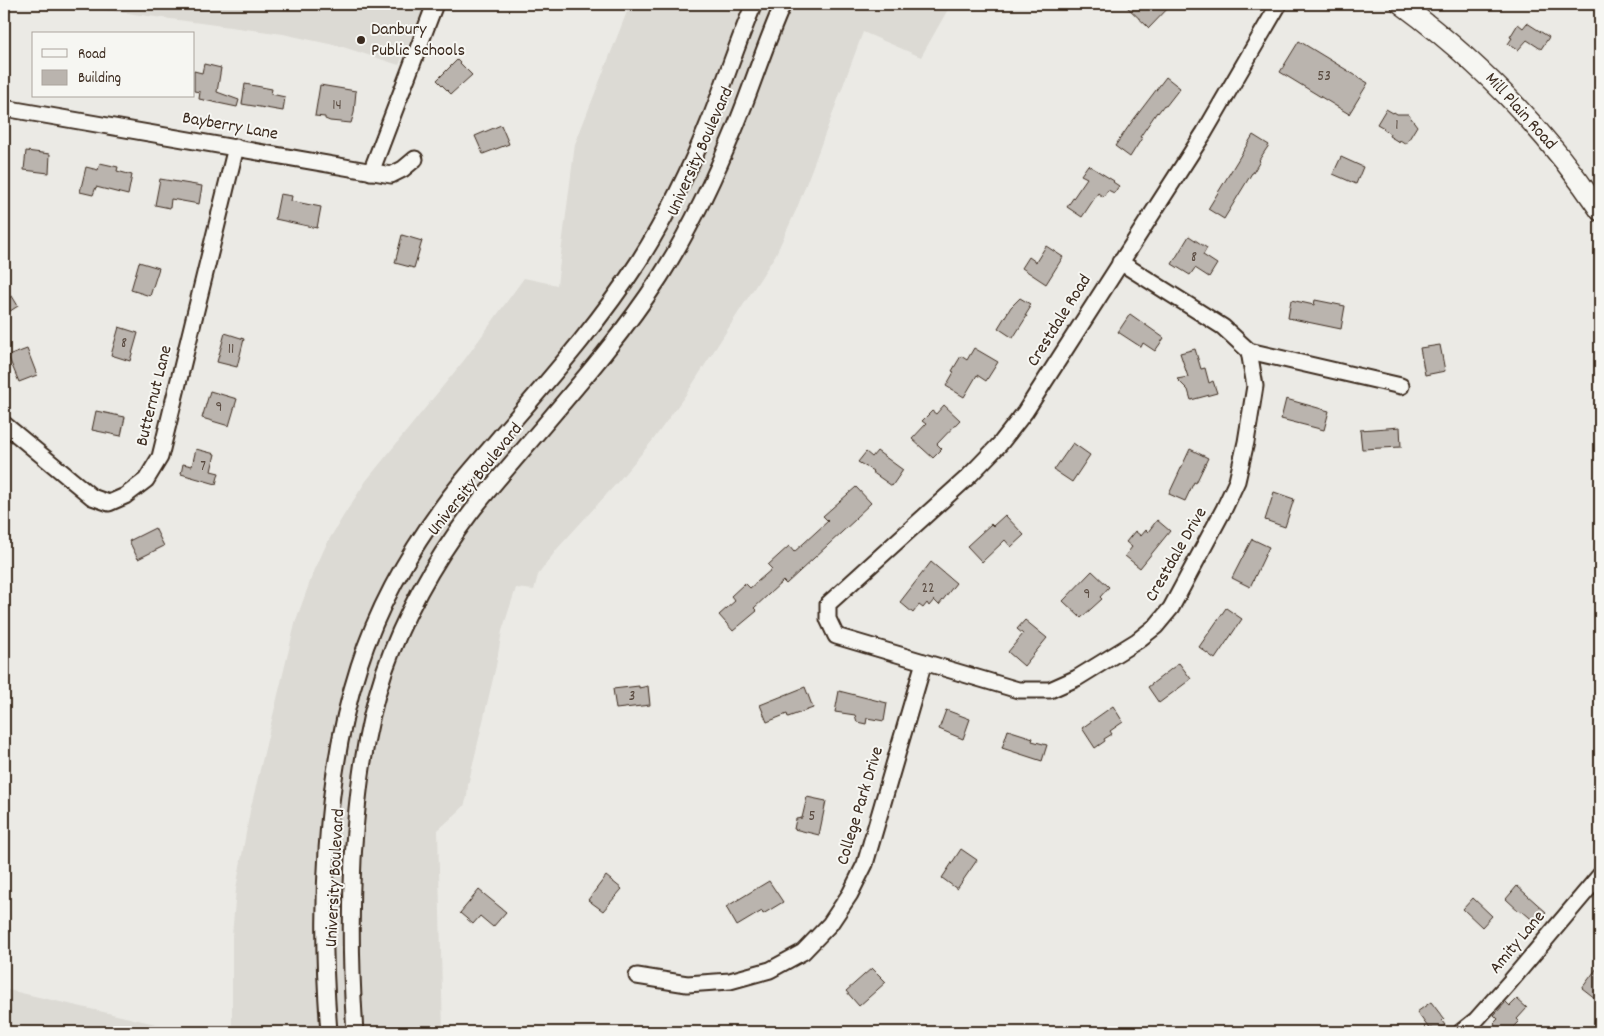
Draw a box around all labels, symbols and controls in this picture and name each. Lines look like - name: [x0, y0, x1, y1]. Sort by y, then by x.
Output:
- place label: Danbury Public Schools: [371, 18, 465, 64]
- legend: [32, 32, 195, 98]
- marker: Danbury Public Schools: [355, 34, 367, 46]
- text: Road: [78, 44, 106, 66]
- house number: 53: [1317, 66, 1331, 88]
- text: Building: [78, 68, 121, 90]
- street label: Mill Plain Road: [1478, 68, 1562, 156]
- street label: University Boulevard: [661, 83, 741, 221]
- house number: 14: [332, 95, 342, 117]
- street label: Bayberry Lane: [180, 106, 280, 148]
- house number: 1: [1395, 115, 1399, 137]
- house number: 8: [1191, 247, 1197, 269]
- street label: Crestdale Road: [1022, 270, 1098, 372]
- house number: 8: [121, 333, 127, 355]
- house number: 11: [228, 339, 234, 361]
- street label: Butternut Lane: [130, 343, 180, 449]
- house number: 9: [216, 397, 222, 419]
- street label: University Boulevard: [423, 418, 529, 542]
- house number: 7: [200, 456, 206, 478]
- street label: Crestdale Drive: [1140, 503, 1214, 607]
- house number: 22: [921, 578, 935, 600]
- house number: 9: [1084, 584, 1090, 606]
- house number: 3: [629, 686, 635, 708]
- street label: College Park Drive: [831, 744, 891, 868]
- house number: 5: [809, 806, 816, 828]
- street label: University Boulevard: [320, 808, 352, 948]
- street label: Amity Lane: [1484, 906, 1552, 980]

